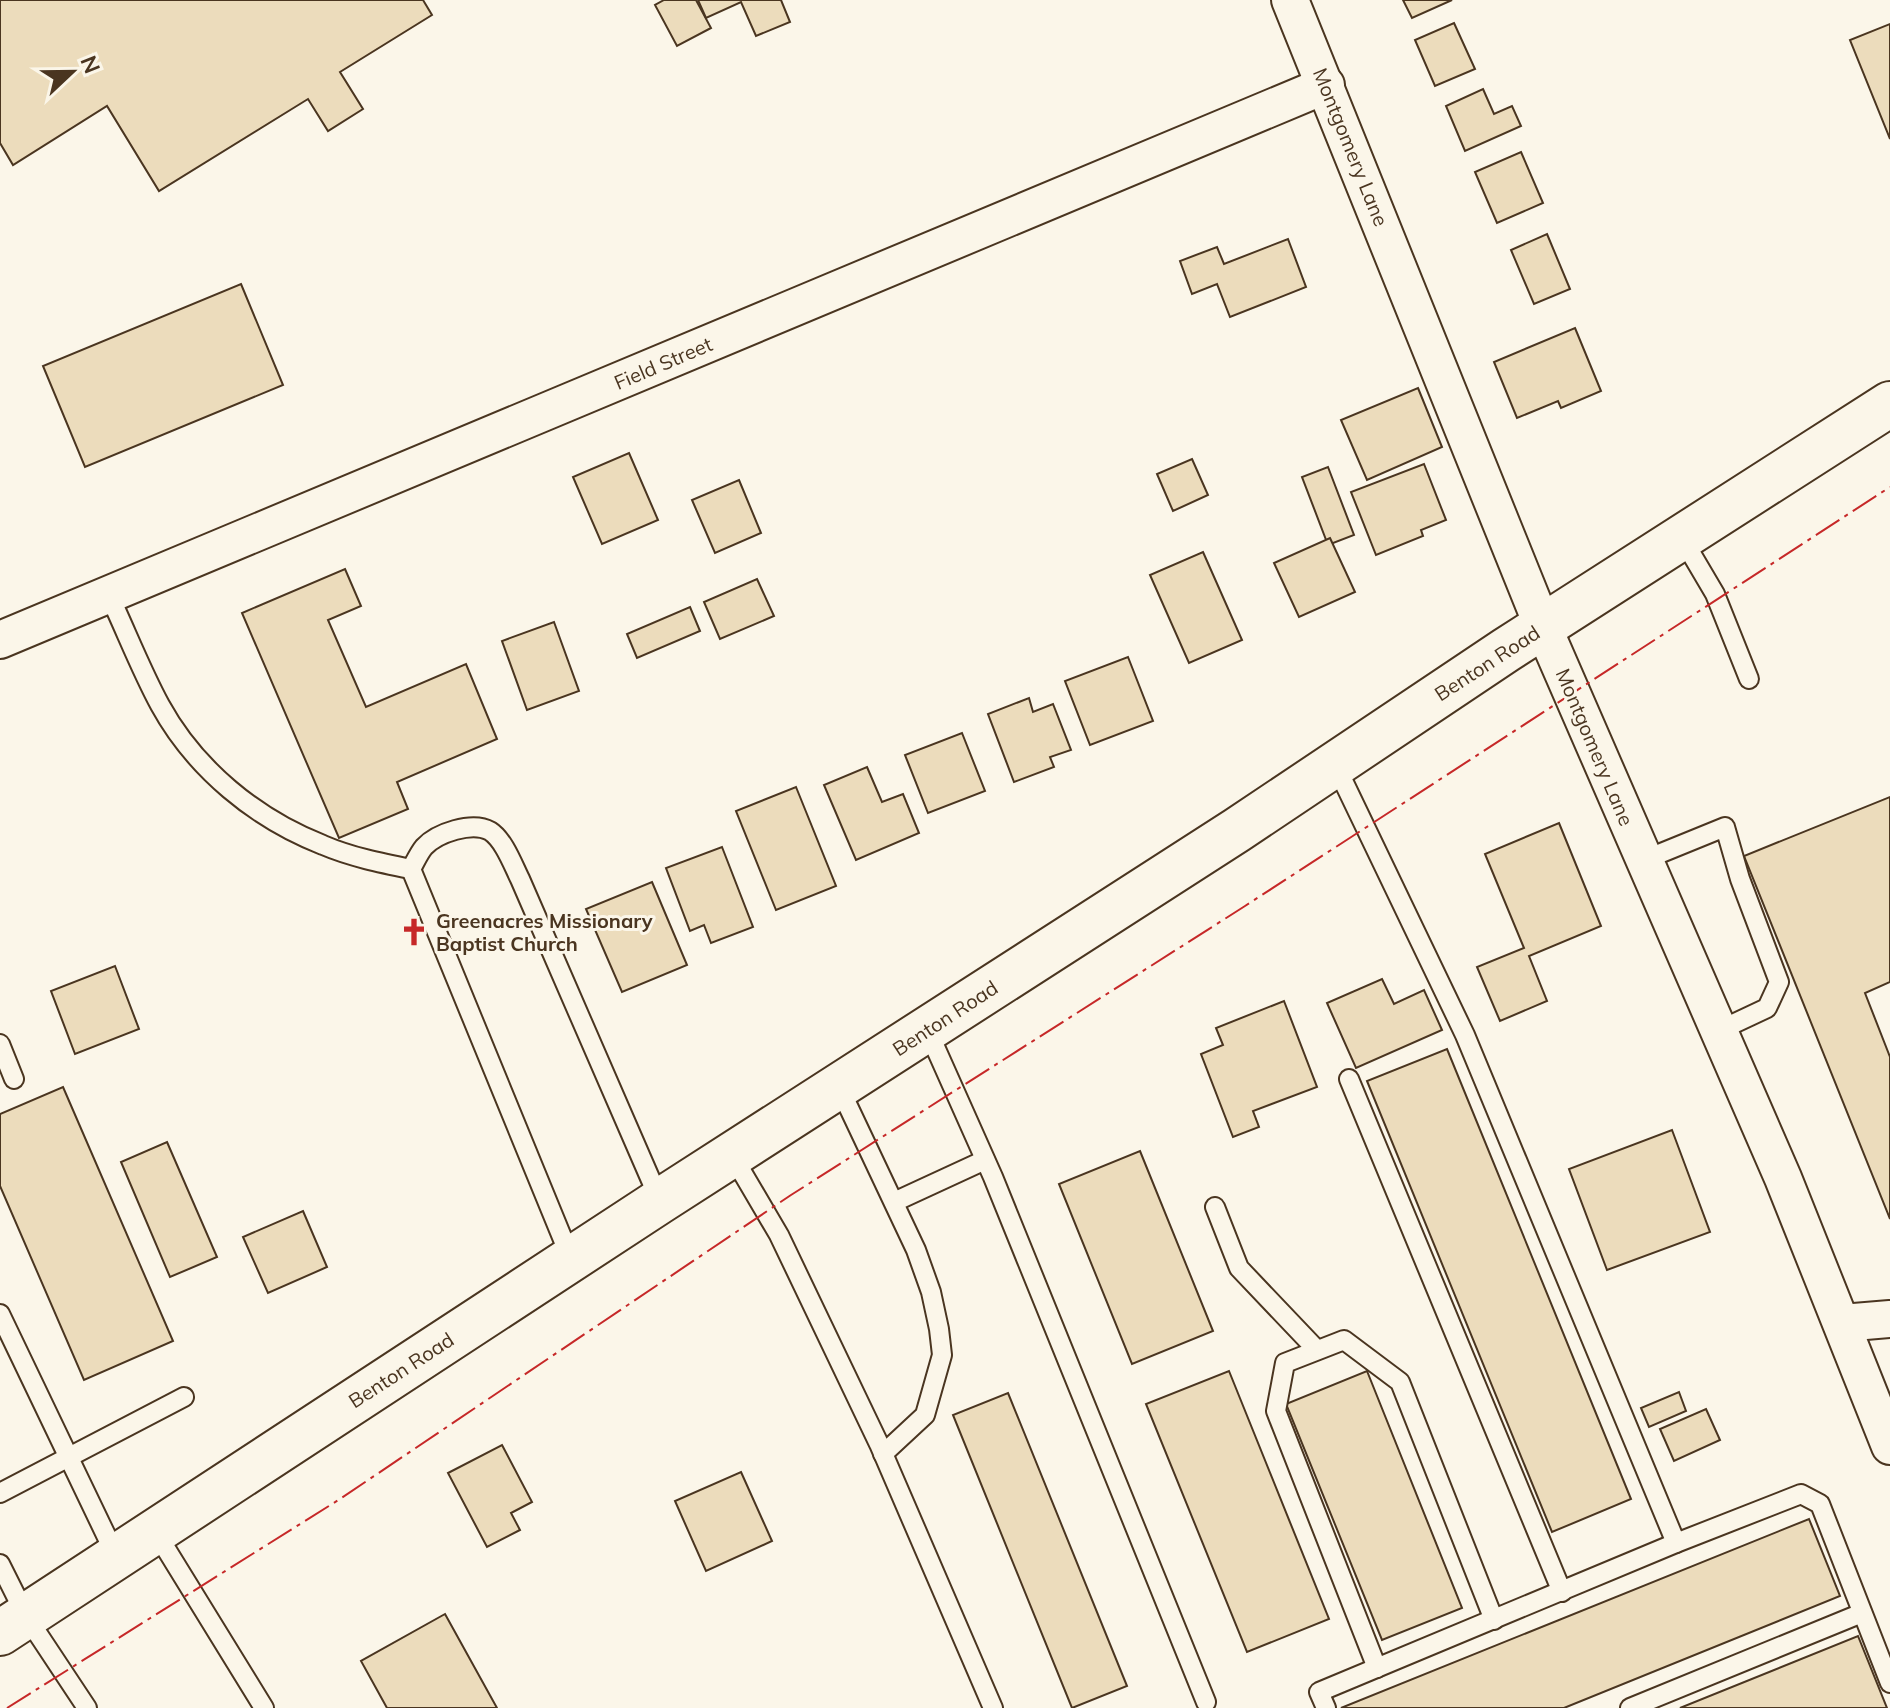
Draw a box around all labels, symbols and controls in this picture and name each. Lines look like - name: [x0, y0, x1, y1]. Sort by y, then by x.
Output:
- north arrow: [32, 32, 112, 112]
- text: N: [74, 52, 107, 77]
- street label: Montgomery Lane: [1308, 64, 1394, 230]
- street label: Field Street: [610, 331, 716, 395]
- street label: Benton Road: [1430, 620, 1544, 706]
- street label: Montgomery Lane: [1551, 665, 1639, 829]
- place label: Greenacres Missionary Baptist Church: [436, 908, 653, 956]
- church icon: Greenacres Missionary Baptist Church: [399, 917, 429, 947]
- street label: Benton Road: [888, 975, 1002, 1061]
- street label: Benton Road: [344, 1327, 458, 1413]

